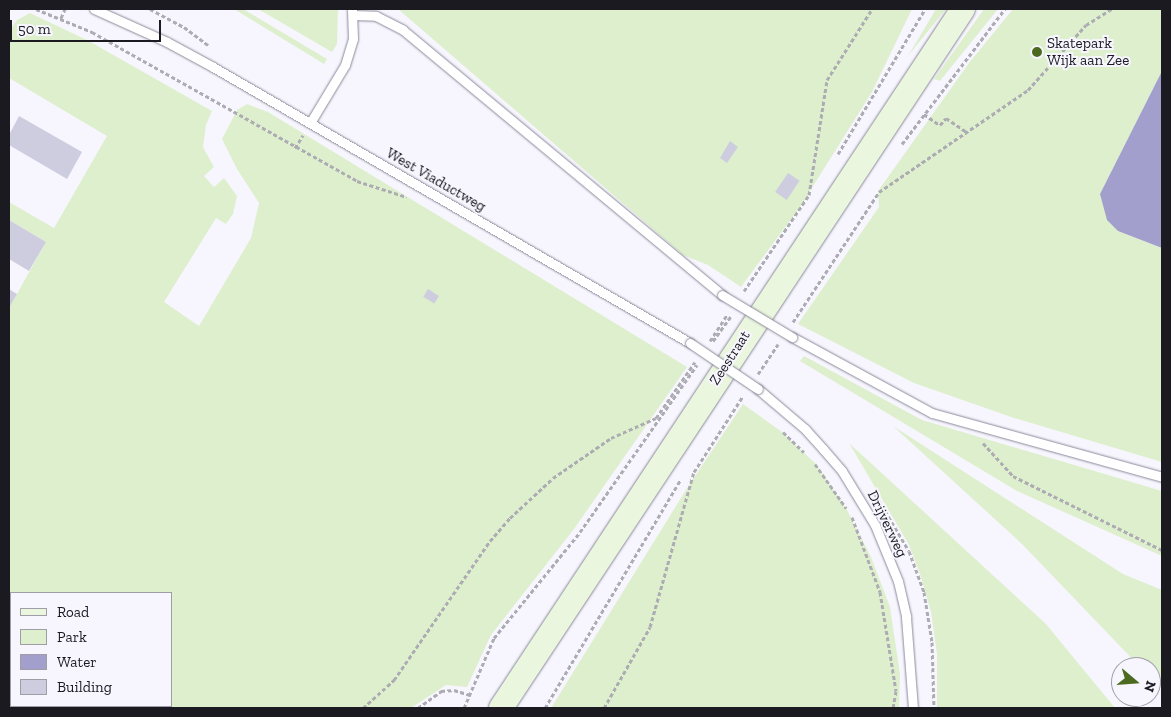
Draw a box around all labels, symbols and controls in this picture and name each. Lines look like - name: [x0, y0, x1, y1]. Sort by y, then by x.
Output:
- scale bar: [12, 10, 164, 42]
- text: 50 m: [18, 20, 51, 38]
- place label: Skatepark Wijk aan Zee: [1047, 34, 1129, 69]
- marker: Skatepark Wijk aan Zee: [1031, 46, 1043, 58]
- street label: West Viaductweg: [383, 144, 489, 216]
- street label: Zeestraat: [706, 327, 754, 389]
- street label: Drijverweg: [863, 488, 911, 560]
- legend: [10, 592, 172, 707]
- text: Road: [57, 603, 89, 621]
- text: Park: [57, 628, 87, 646]
- text: Water: [57, 653, 97, 671]
- north arrow: [1111, 657, 1161, 707]
- text: Building: [57, 678, 112, 696]
- text: N: [1140, 679, 1160, 694]

